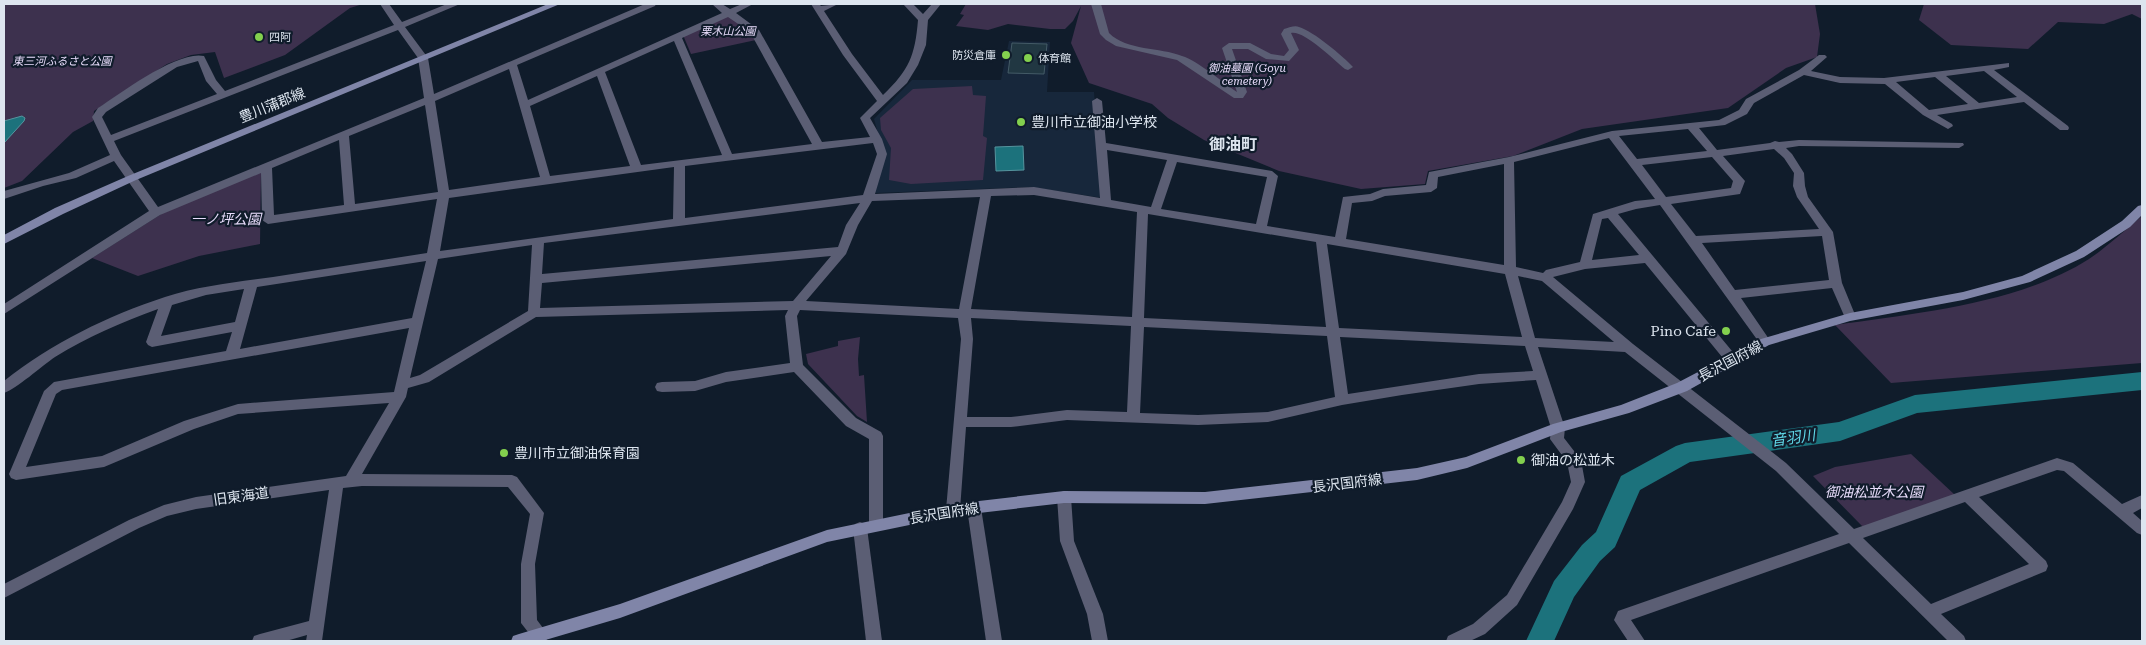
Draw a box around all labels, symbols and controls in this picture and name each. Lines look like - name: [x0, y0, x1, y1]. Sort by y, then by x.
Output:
- park label: 栗木山公園: [701, 25, 757, 38]
- marker: 四阿: [253, 31, 265, 43]
- place label: 四阿: [269, 31, 291, 44]
- place label: 防災倉庫: [952, 49, 996, 62]
- marker: 防災倉庫: [1000, 49, 1012, 61]
- marker: 体育館: [1022, 52, 1034, 64]
- place label: 体育館: [1038, 52, 1071, 65]
- park label: 東三河ふるさと公園: [13, 55, 113, 68]
- park label: 御油墓園 (Goyu cemetery): [1208, 62, 1286, 88]
- street label: 豊川蒲郡線: [237, 84, 307, 126]
- place label: 豊川市立御油小学校: [1031, 114, 1157, 130]
- marker: 豊川市立御油小学校: [1015, 116, 1027, 128]
- district label: 御油町: [1209, 135, 1257, 154]
- park label: 一ノ坪公園: [191, 211, 263, 227]
- place label: Pino Cafe: [1651, 323, 1716, 339]
- marker: Pino Cafe: [1720, 325, 1732, 337]
- street label: 長沢国府線: [1695, 338, 1765, 384]
- water label: 音羽川: [1769, 426, 1819, 450]
- place label: 豊川市立御油保育園: [514, 445, 640, 461]
- marker: 豊川市立御油保育園: [498, 447, 510, 459]
- place label: 御油の松並木: [1531, 452, 1615, 468]
- marker: 御油の松並木: [1515, 454, 1527, 466]
- street label: 長沢国府線: [1311, 471, 1383, 495]
- street label: 旧東海道: [212, 484, 270, 508]
- park label: 御油松並木公園: [1825, 484, 1925, 500]
- street label: 長沢国府線: [908, 500, 980, 526]

